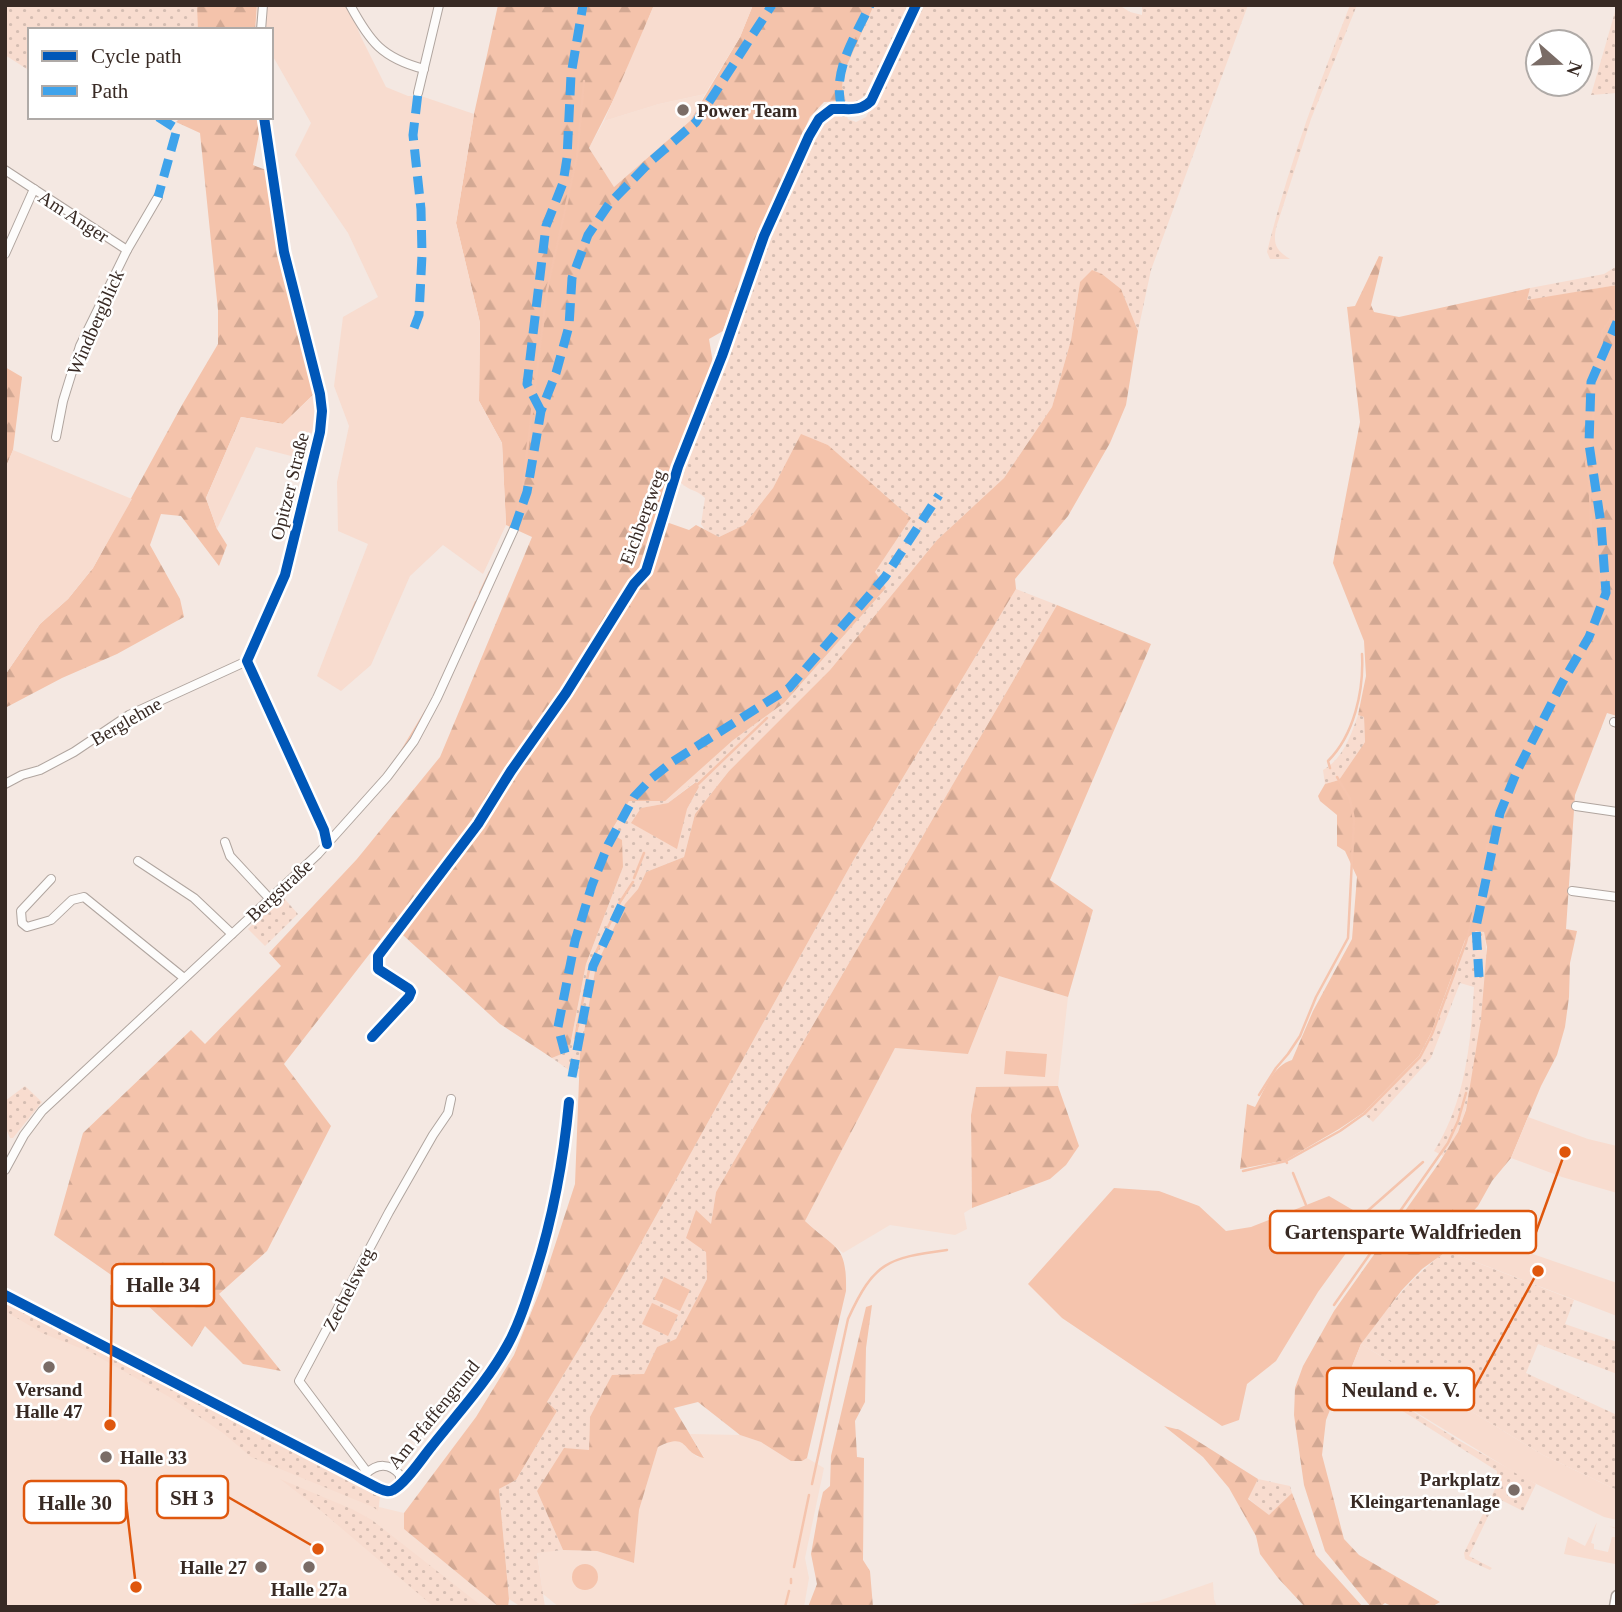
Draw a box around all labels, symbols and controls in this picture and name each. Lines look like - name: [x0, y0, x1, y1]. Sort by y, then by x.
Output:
- legend: [28, 28, 273, 119]
- north arrow: [1524, 28, 1594, 98]
- text: Cycle path: [91, 44, 182, 68]
- text: N: [1562, 59, 1587, 79]
- text: Path: [91, 79, 129, 103]
- place label: Power Team: [697, 100, 798, 121]
- marker: Power Team: [675, 102, 691, 118]
- street label: Am Anger: [35, 186, 113, 247]
- street label: Windbergblick: [63, 266, 128, 378]
- street label: Opitzer Straße: [266, 430, 313, 542]
- street label: Eichbergweg: [616, 466, 670, 568]
- street label: Berglehne: [87, 693, 165, 750]
- street label: Bergstraße: [242, 855, 316, 926]
- callout: Gartensparte Waldfrieden: [1270, 1211, 1536, 1253]
- text: Gartensparte Waldfrieden: [1284, 1220, 1522, 1244]
- street label: Zechelsweg: [318, 1244, 379, 1334]
- callout: Halle 34: [112, 1264, 214, 1306]
- text: Halle 34: [126, 1273, 201, 1297]
- street label: Am Pfaffengrund: [383, 1356, 484, 1473]
- marker: Versand Halle 47: [41, 1359, 57, 1375]
- callout: Neuland e. V.: [1327, 1368, 1474, 1410]
- text: Neuland e. V.: [1342, 1378, 1460, 1402]
- place label: Versand Halle 47: [15, 1379, 83, 1422]
- place label: Halle 33: [120, 1447, 187, 1468]
- marker: Halle 33: [98, 1449, 114, 1465]
- place label: Parkplatz Kleingartenanlage: [1350, 1469, 1501, 1512]
- callout: SH 3: [157, 1476, 228, 1518]
- callout: Halle 30: [24, 1481, 126, 1523]
- marker: Parkplatz Kleingartenanlage: [1506, 1482, 1522, 1498]
- text: SH 3: [170, 1486, 214, 1510]
- text: Halle 30: [38, 1491, 112, 1515]
- place label: Halle 27: [180, 1557, 247, 1578]
- marker: Halle 27: [253, 1559, 269, 1575]
- marker: Halle 27a: [301, 1559, 317, 1575]
- place label: Halle 27a: [271, 1579, 348, 1600]

